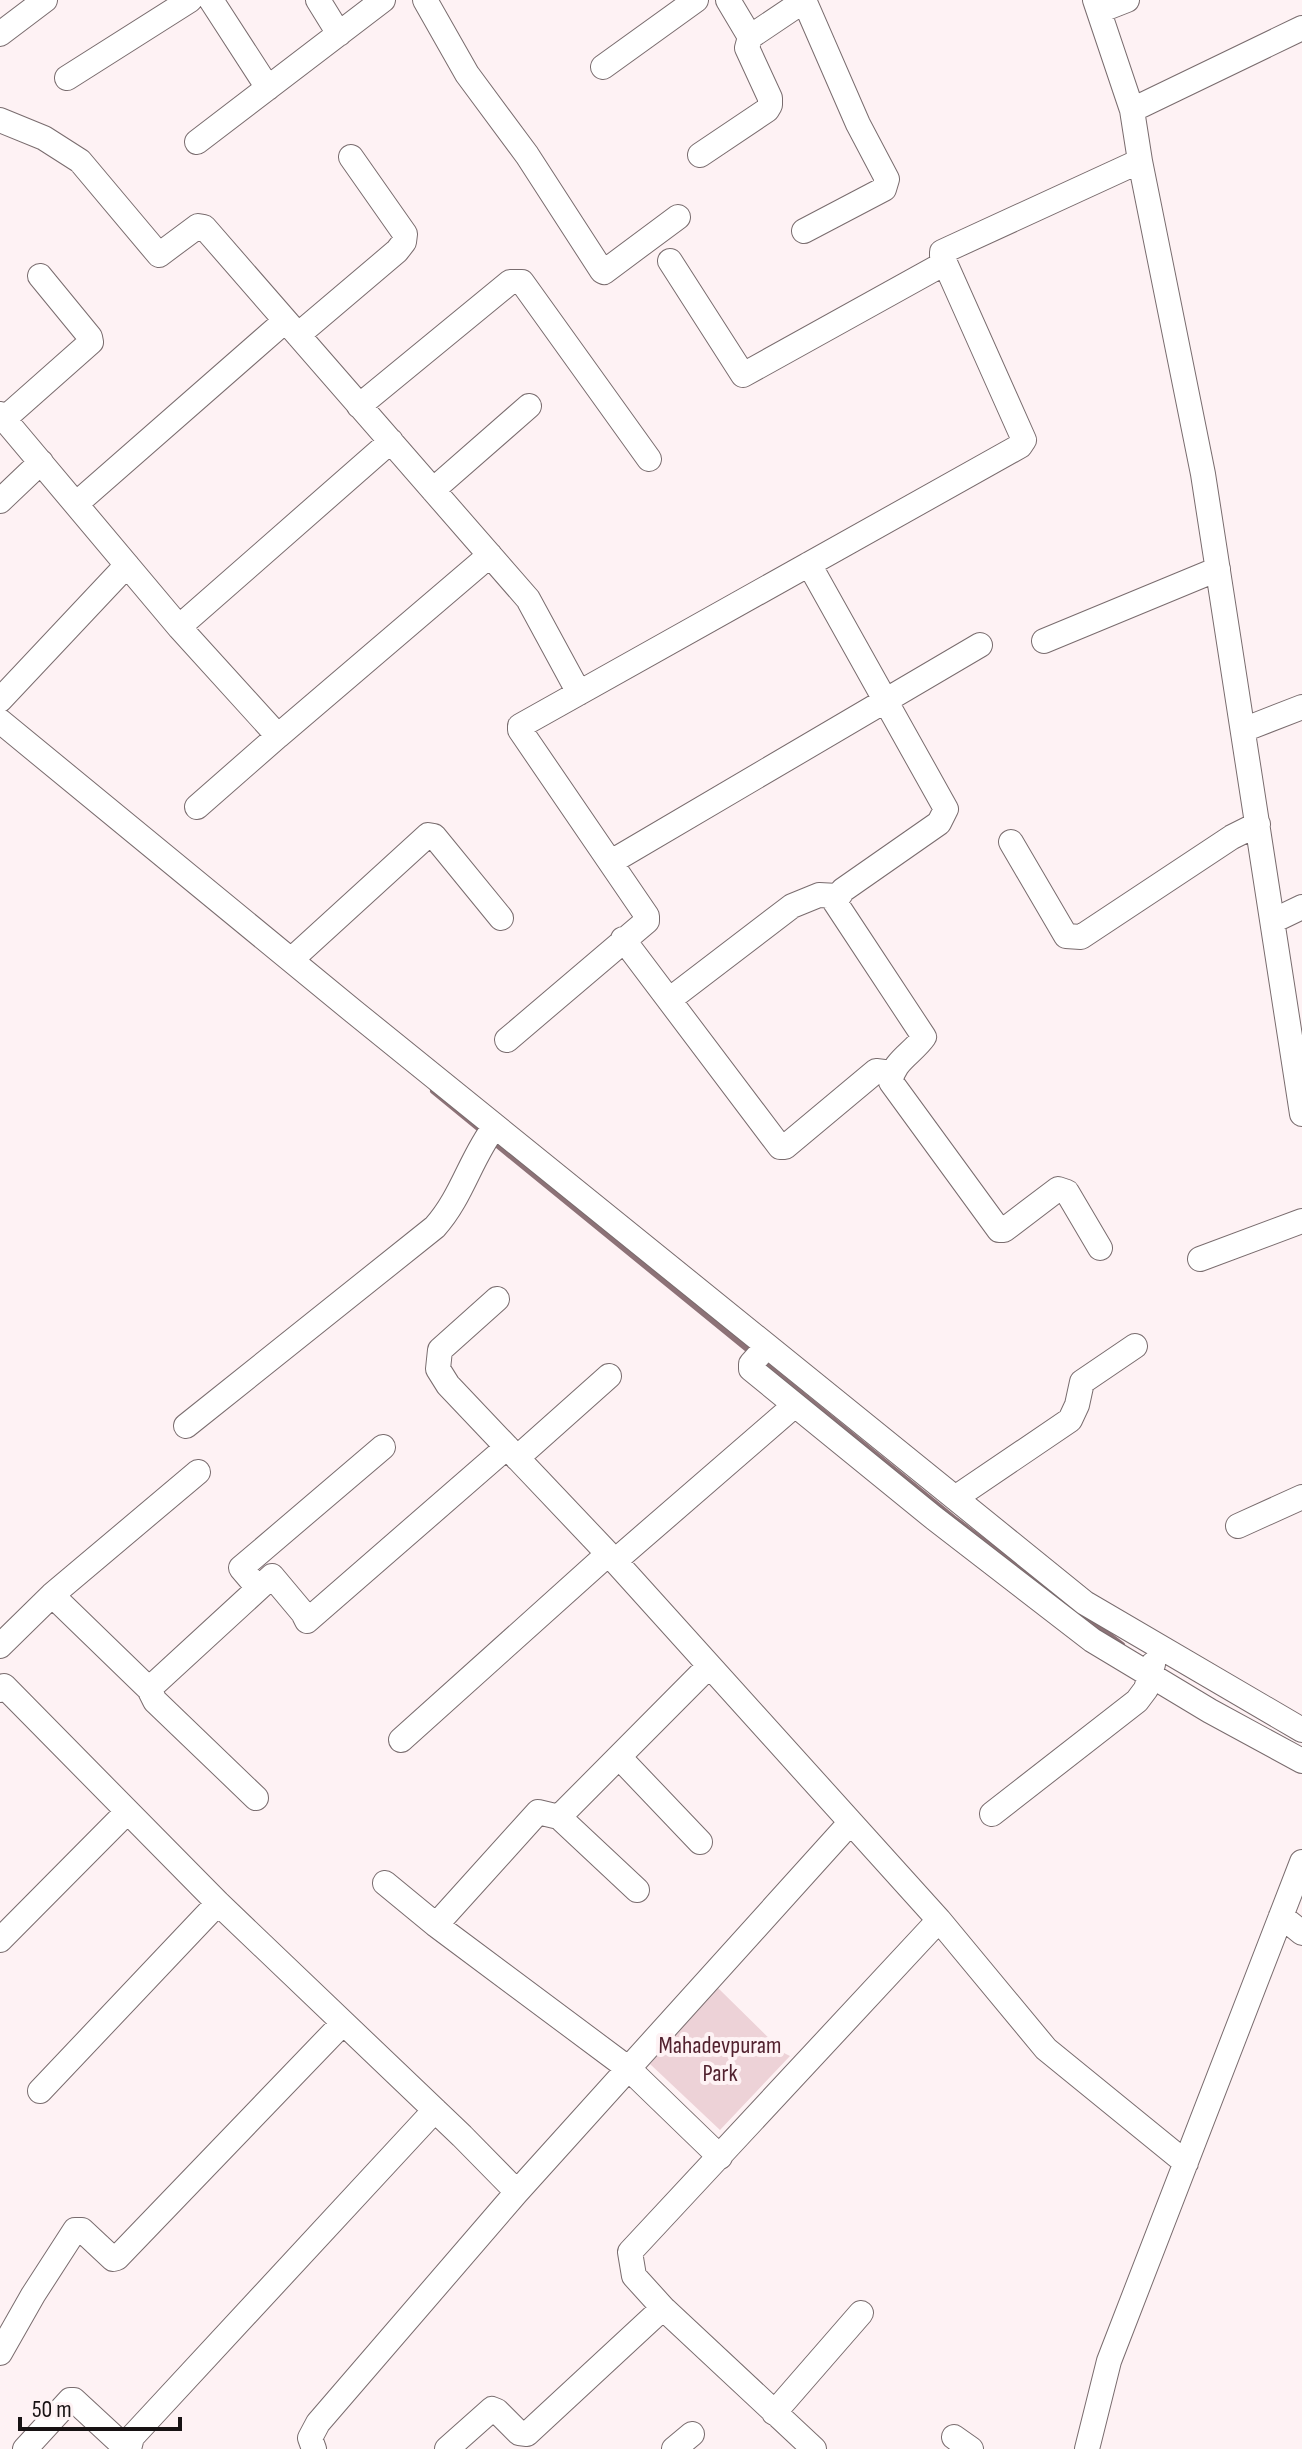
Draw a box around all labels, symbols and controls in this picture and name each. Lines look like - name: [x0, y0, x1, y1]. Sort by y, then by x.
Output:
- park label: Mahadevpuram Park: [659, 2031, 781, 2088]
- scale bar: [20, 2381, 180, 2431]
- text: 50 m: [32, 2395, 72, 2424]

